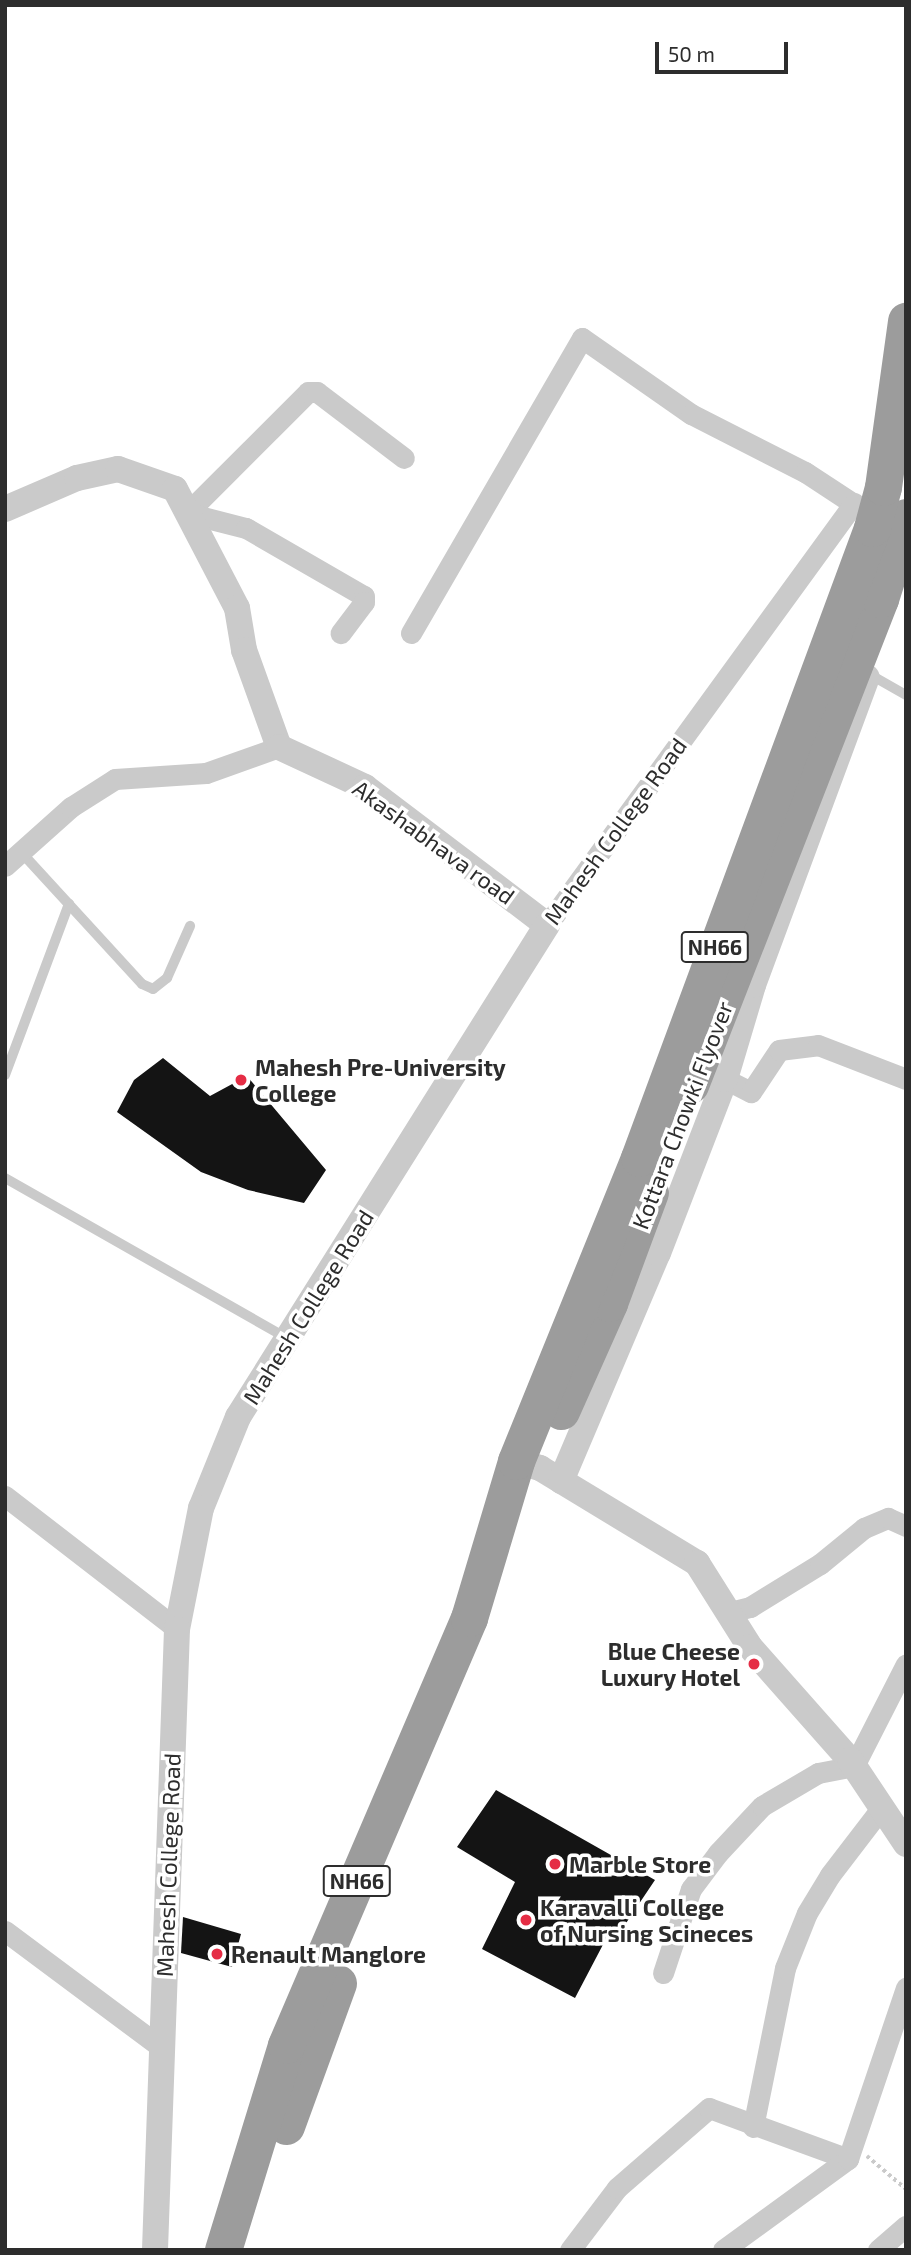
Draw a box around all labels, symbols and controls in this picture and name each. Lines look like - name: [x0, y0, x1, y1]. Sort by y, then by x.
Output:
- scale bar: [659, 28, 792, 72]
- text: 50 m: [668, 41, 715, 66]
- street label: Mahesh College Road: [538, 732, 692, 930]
- street label: Akashabhava road: [348, 774, 520, 910]
- road number: NH66: [680, 930, 750, 964]
- street label: Kottara Chowki Flyover: [626, 997, 738, 1233]
- place label: Mahesh Pre-University College: [255, 1053, 506, 1107]
- marker: Mahesh Pre-University College: [233, 1072, 249, 1088]
- street label: Mahesh College Road: [237, 1205, 379, 1409]
- place label: Blue Cheese Luxury Hotel: [600, 1637, 740, 1691]
- marker: Blue Cheese Luxury Hotel: [746, 1656, 762, 1672]
- street label: Mahesh College Road: [150, 1753, 186, 1977]
- place label: Marble Store: [569, 1850, 711, 1878]
- marker: Marble Store: [547, 1856, 563, 1872]
- road number: NH66: [322, 1864, 392, 1898]
- place label: Karavalli College of Nursing Scineces: [540, 1893, 754, 1947]
- marker: Karavalli College of Nursing Scineces: [518, 1912, 534, 1928]
- place label: Renault Manglore: [231, 1940, 426, 1968]
- marker: Renault Manglore: [209, 1946, 225, 1962]

